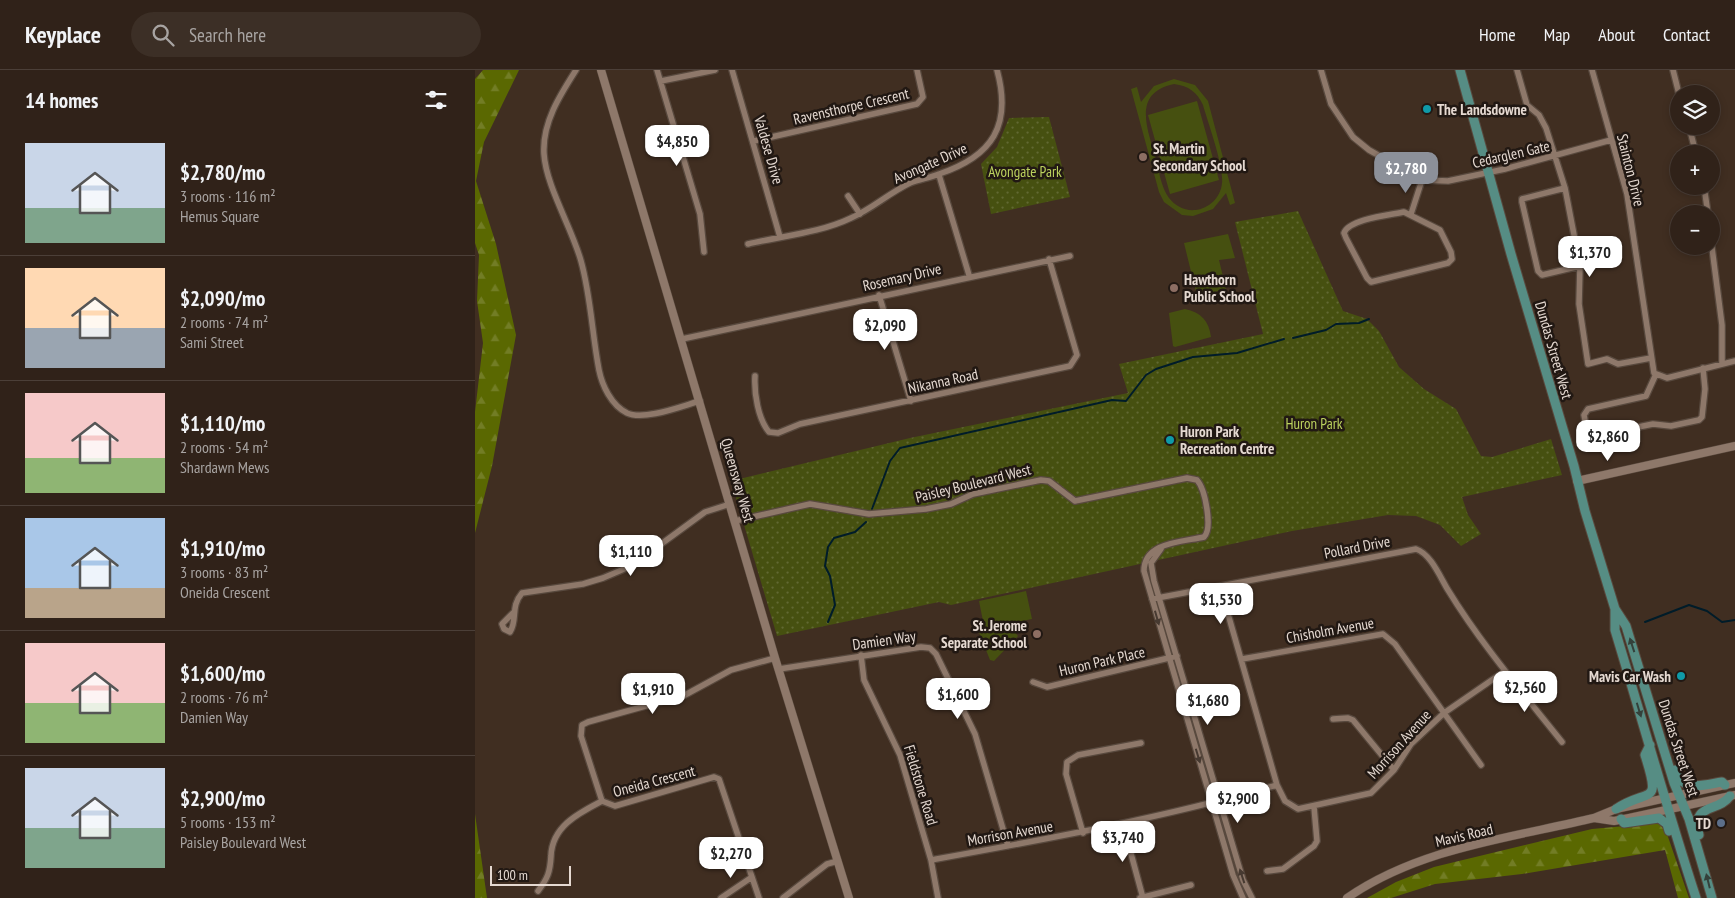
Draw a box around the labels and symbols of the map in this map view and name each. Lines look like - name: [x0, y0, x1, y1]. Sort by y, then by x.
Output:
- street label: Ravensthorpe Crescent: [791, 83, 911, 129]
- place label: The Landsdowne: [1437, 100, 1527, 119]
- marker: The Landsdowne: [1421, 103, 1433, 115]
- street label: Valdese Drive: [750, 113, 788, 186]
- pin: $4,850: [636, 124, 718, 167]
- street label: Stainton Drive: [1613, 132, 1649, 208]
- street label: Cedarglen Gate: [1470, 136, 1552, 172]
- street label: Avongate Drive: [890, 138, 970, 188]
- place label: St. Martin Secondary School: [1153, 139, 1246, 175]
- marker: St. Martin Secondary School: [1137, 151, 1149, 163]
- pin: $2,780: [1365, 152, 1447, 194]
- park label: Avongate Park: [988, 162, 1062, 181]
- pin: $1,370: [1549, 236, 1631, 278]
- street label: Rosemary Drive: [861, 259, 943, 295]
- place label: Hawthorn Public School: [1184, 270, 1255, 306]
- marker: Hawthorn Public School: [1168, 282, 1180, 294]
- street label: Dundas Street West: [1531, 299, 1577, 401]
- pin: $2,090: [844, 308, 926, 351]
- street label: Nikanna Road: [906, 364, 980, 398]
- park label: Huron Park: [1285, 414, 1343, 433]
- pin: $2,860: [1567, 420, 1649, 462]
- place label: Huron Park Recreation Centre: [1180, 422, 1274, 458]
- marker: Huron Park Recreation Centre: [1164, 434, 1176, 446]
- street label: Queensway West: [717, 436, 759, 524]
- street label: Paisley Boulevard West: [913, 459, 1033, 507]
- street label: Pollard Drive: [1322, 531, 1392, 563]
- pin: $1,110: [590, 534, 672, 577]
- pin: $1,530: [1180, 582, 1262, 625]
- one-way arrow: [1154, 611, 1162, 626]
- street label: Chisholm Avenue: [1285, 613, 1375, 647]
- place label: St. Jerome Separate School: [941, 616, 1027, 652]
- street label: Damien Way: [851, 626, 917, 654]
- marker: St. Jerome Separate School: [1031, 628, 1043, 640]
- one-way arrow: [1627, 638, 1635, 653]
- street label: Huron Park Place: [1057, 642, 1147, 680]
- place label: Mavis Car Wash: [1589, 667, 1671, 686]
- pin: $2,560: [1484, 670, 1566, 713]
- marker: Mavis Car Wash: [1675, 670, 1687, 682]
- pin: $1,910: [612, 672, 694, 715]
- pin: $1,600: [917, 678, 999, 720]
- pin: $1,680: [1167, 684, 1249, 726]
- street label: Dundas Street West: [1654, 697, 1704, 799]
- one-way arrow: [1635, 702, 1643, 717]
- street label: Morrison Avenue: [1363, 706, 1435, 782]
- street label: Fieldstone Road: [900, 743, 942, 827]
- one-way arrow: [1194, 748, 1202, 763]
- street label: Oneida Crescent: [611, 761, 697, 801]
- pin: $2,900: [1197, 782, 1279, 824]
- place label: TD: [1696, 814, 1711, 833]
- street label: Morrison Avenue: [966, 816, 1054, 850]
- marker: TD: [1715, 817, 1727, 829]
- street label: Mavis Road: [1433, 819, 1495, 851]
- pin: $3,740: [1082, 820, 1164, 863]
- pin: $2,270: [690, 836, 772, 879]
- scale bar: [490, 863, 571, 886]
- one-way arrow: [1238, 868, 1246, 883]
- one-way arrow: [1703, 874, 1711, 889]

